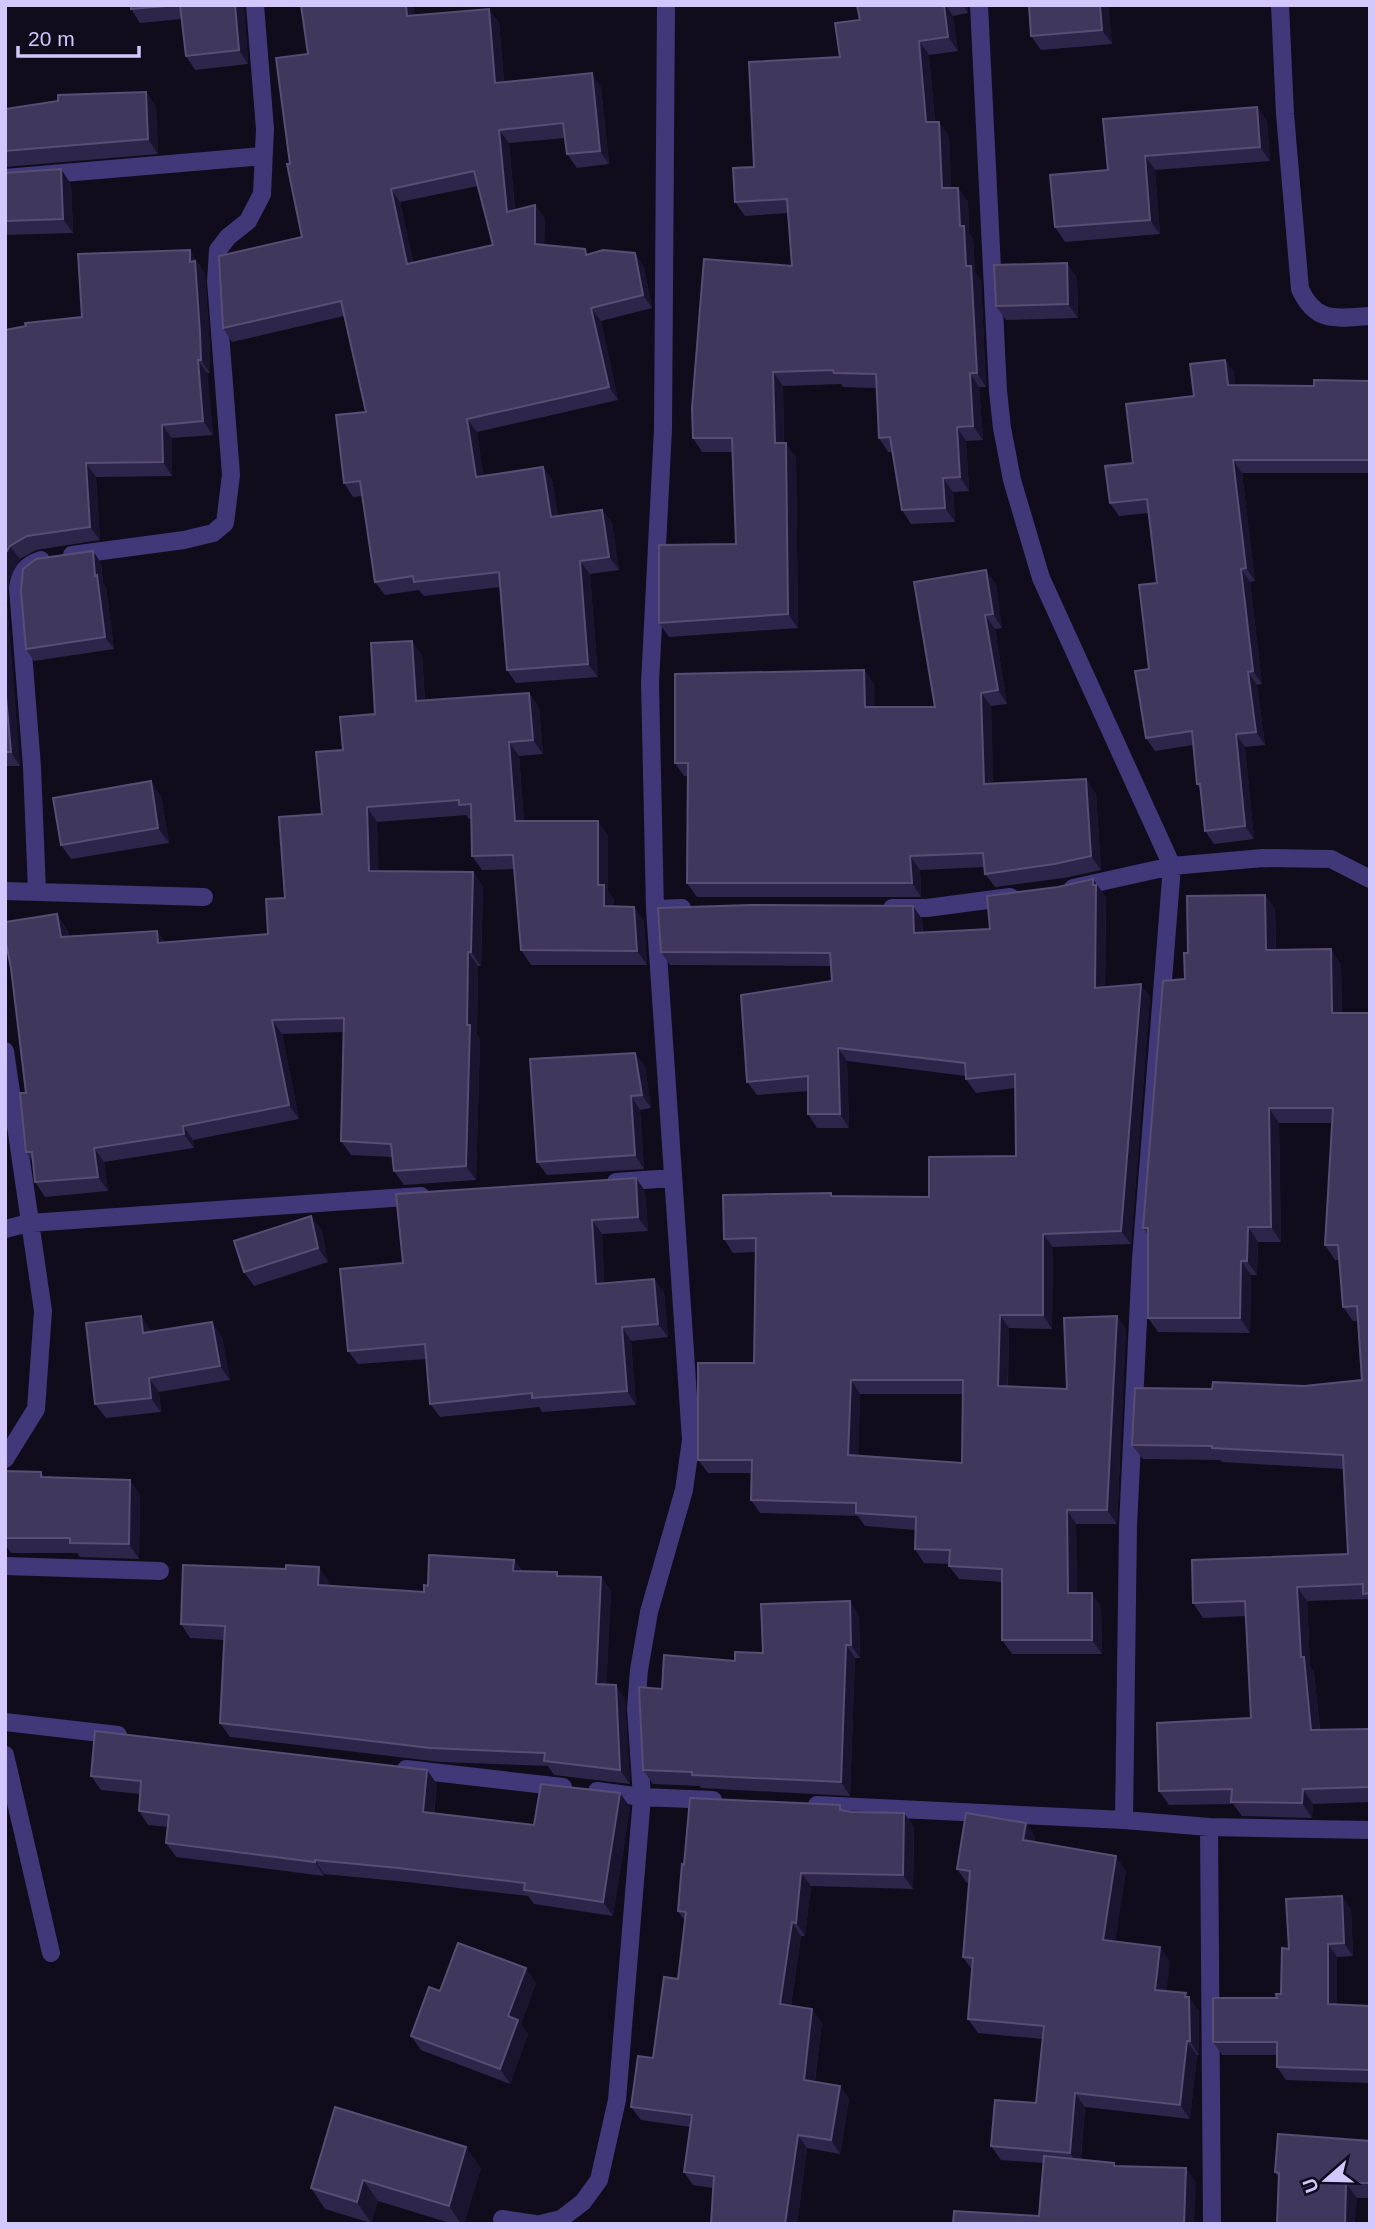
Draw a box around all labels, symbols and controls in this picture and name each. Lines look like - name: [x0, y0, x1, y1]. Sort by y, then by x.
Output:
- scale bar: [18, 14, 138, 58]
- text: 20 m: [28, 27, 75, 50]
- north arrow: [1291, 2145, 1361, 2215]
- text: U: [1298, 2176, 1323, 2196]

